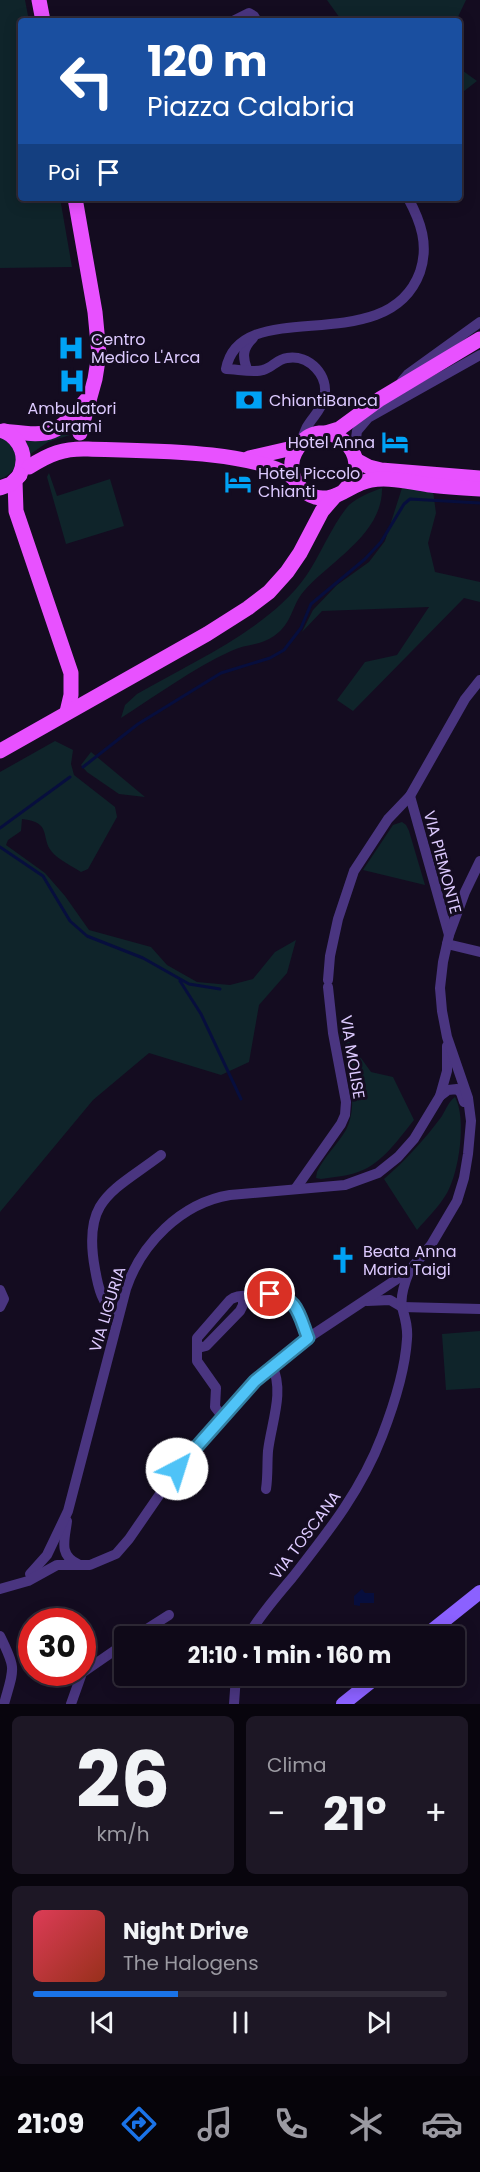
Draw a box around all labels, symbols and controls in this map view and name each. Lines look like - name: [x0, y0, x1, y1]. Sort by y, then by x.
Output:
- text: 120 m: [147, 32, 268, 91]
- icon: left: [48, 42, 126, 120]
- text: Piazza Calabria: [147, 88, 355, 125]
- icon: arrive: [92, 156, 125, 189]
- text: Poi: [48, 157, 80, 188]
- place label: Centro Medico L'Arca: [91, 328, 200, 369]
- hospital icon: Centro Medico L'Arca: [56, 333, 86, 363]
- hospital icon: Ambulatori Curami: [57, 366, 87, 396]
- bank icon: ChiantiBanca: [234, 385, 264, 415]
- place label: ChiantiBanca: [269, 389, 378, 412]
- place label: Ambulatori Curami: [27, 397, 117, 438]
- hotel icon: Hotel Anna: [380, 427, 410, 457]
- place label: Hotel Anna: [288, 431, 375, 454]
- place label: Hotel Piccolo Chianti: [258, 462, 360, 503]
- hotel icon: Hotel Piccolo Chianti: [223, 467, 253, 497]
- street label: VIA PIEMONTE: [418, 808, 467, 916]
- street label: VIA MOLISE: [335, 1013, 370, 1101]
- place label: Beata Anna Maria Taigi: [363, 1240, 457, 1281]
- church icon: Beata Anna Maria Taigi: [328, 1245, 358, 1275]
- street label: VIA LIGURIA: [84, 1263, 131, 1355]
- pin: [244, 1268, 295, 1319]
- icon: arrive: [253, 1277, 286, 1310]
- position arrow: [145, 1437, 209, 1501]
- street label: VIA TOSCANA: [264, 1486, 346, 1584]
- speed limit sign: 30: [18, 1608, 96, 1686]
- text: 21:10 · 1 min · 160 m: [188, 1640, 391, 1671]
- text: 26: [76, 1725, 170, 1834]
- text: Clima: [267, 1751, 326, 1779]
- text: 21°: [323, 1783, 387, 1846]
- text: −: [267, 1790, 285, 1837]
- text: +: [424, 1790, 447, 1837]
- text: km/h: [96, 1820, 150, 1848]
- text: Night Drive: [123, 1916, 249, 1947]
- text: The Halogens: [123, 1949, 259, 1977]
- icon: previous: [86, 2006, 119, 2039]
- icon: pause: [224, 2006, 257, 2039]
- icon: next: [362, 2006, 395, 2039]
- icon: directions: [118, 2103, 160, 2145]
- icon: music: [194, 2103, 236, 2145]
- icon: phone: [270, 2103, 312, 2145]
- icon: climate: [345, 2103, 387, 2145]
- icon: car: [421, 2103, 463, 2145]
- text: 21:09: [17, 2105, 84, 2142]

